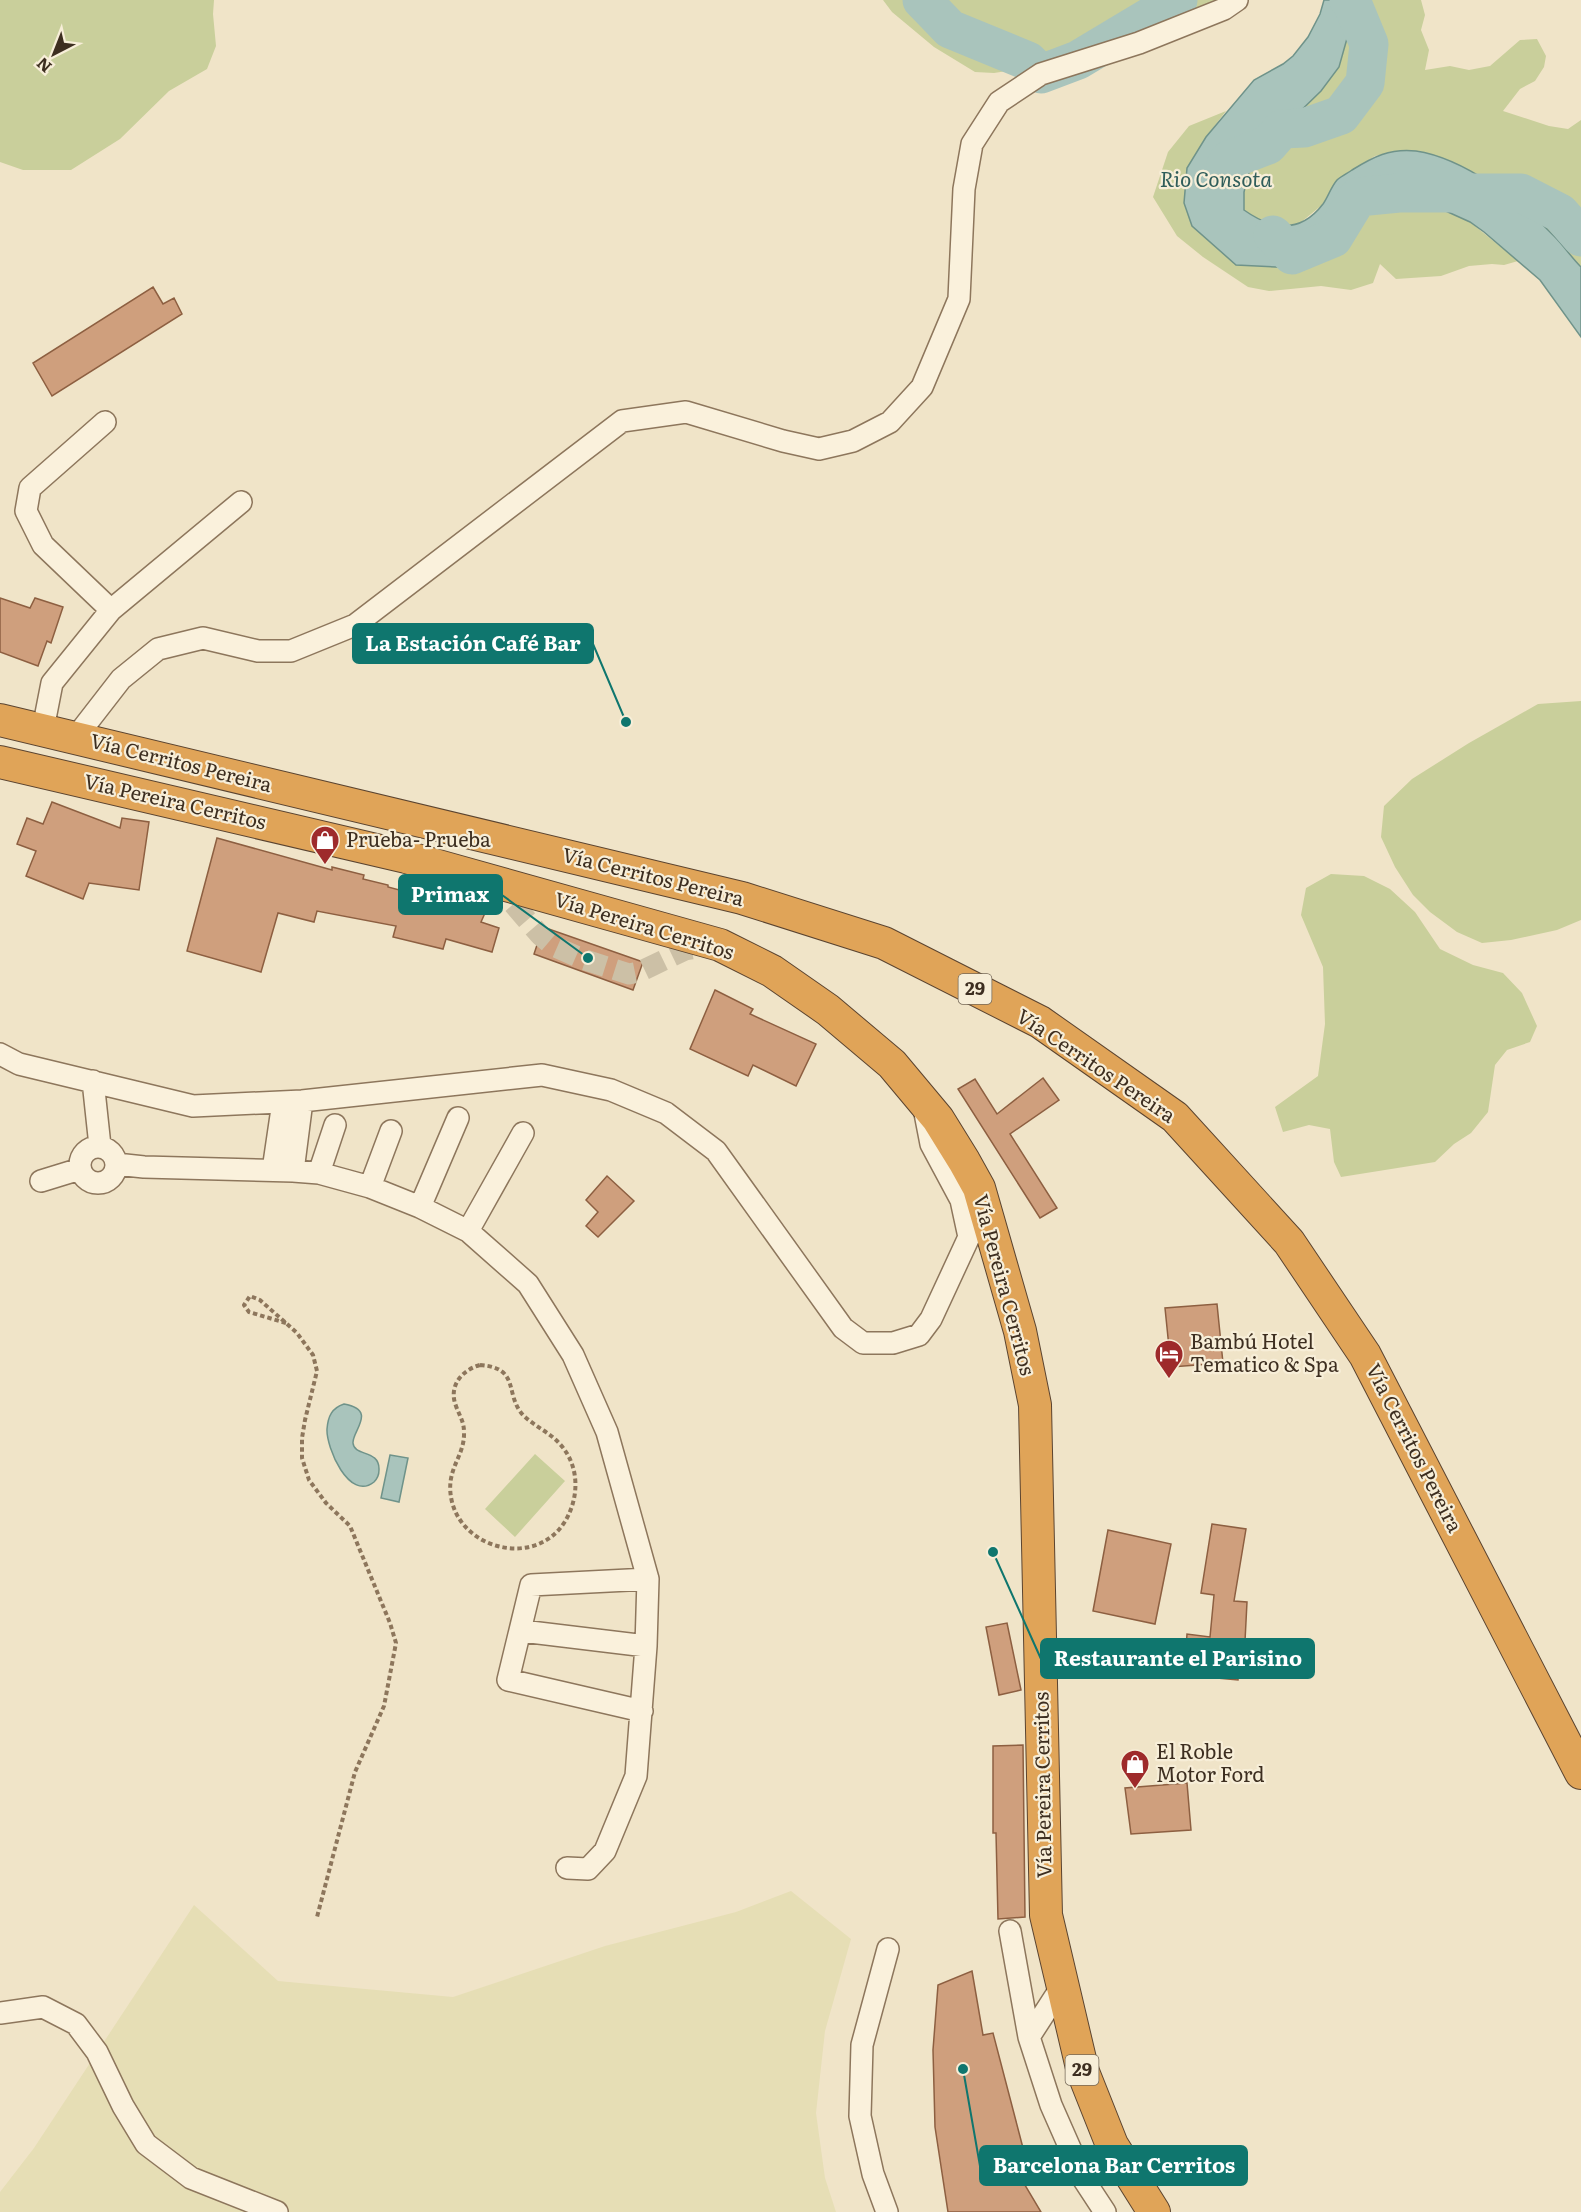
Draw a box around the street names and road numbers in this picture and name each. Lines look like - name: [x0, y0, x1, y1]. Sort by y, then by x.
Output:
- street label: Vía Cerritos Pereira: [87, 724, 276, 798]
- street label: Vía Pereira Cerritos: [81, 764, 270, 836]
- street label: Vía Cerritos Pereira: [559, 838, 748, 912]
- street label: Vía Pereira Cerritos: [551, 883, 738, 966]
- road number: 29: [958, 974, 992, 1004]
- street label: Vía Cerritos Pereira: [1012, 1000, 1183, 1129]
- street label: Vía Pereira Cerritos: [967, 1191, 1045, 1378]
- street label: Vía Cerritos Pereira: [1360, 1357, 1472, 1537]
- street label: Vía Pereira Cerritos: [1024, 1692, 1058, 1878]
- road number: 29: [1066, 2055, 1098, 2085]

